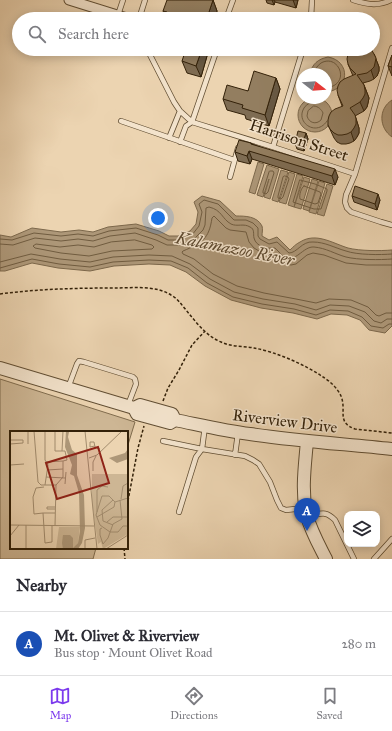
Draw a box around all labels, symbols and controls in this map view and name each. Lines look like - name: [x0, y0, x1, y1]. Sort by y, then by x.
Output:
- search box: [12, 12, 380, 56]
- icon: search: [26, 23, 48, 45]
- text: Search here: [58, 25, 129, 43]
- north arrow: [296, 68, 332, 104]
- street label: Harrison Street: [247, 115, 351, 165]
- your location: [148, 208, 168, 228]
- water label: Kalamazoo River: [173, 227, 297, 271]
- street label: Riverview Drive: [232, 405, 339, 437]
- inset map: [10, 431, 128, 549]
- pin: A: [294, 498, 320, 531]
- map controls: [344, 511, 380, 547]
- button: layers: [344, 511, 380, 547]
- text: Nearby: [16, 575, 67, 596]
- text: Mt. Olivet & Riverview: [54, 627, 199, 645]
- text: A: [25, 636, 33, 652]
- text: 280 m: [341, 636, 376, 652]
- text: Bus stop · Mount Olivet Road: [54, 645, 213, 661]
- tab: Map: [49, 685, 71, 722]
- tab: Directions: [170, 685, 218, 722]
- tab: Saved: [316, 685, 343, 722]

